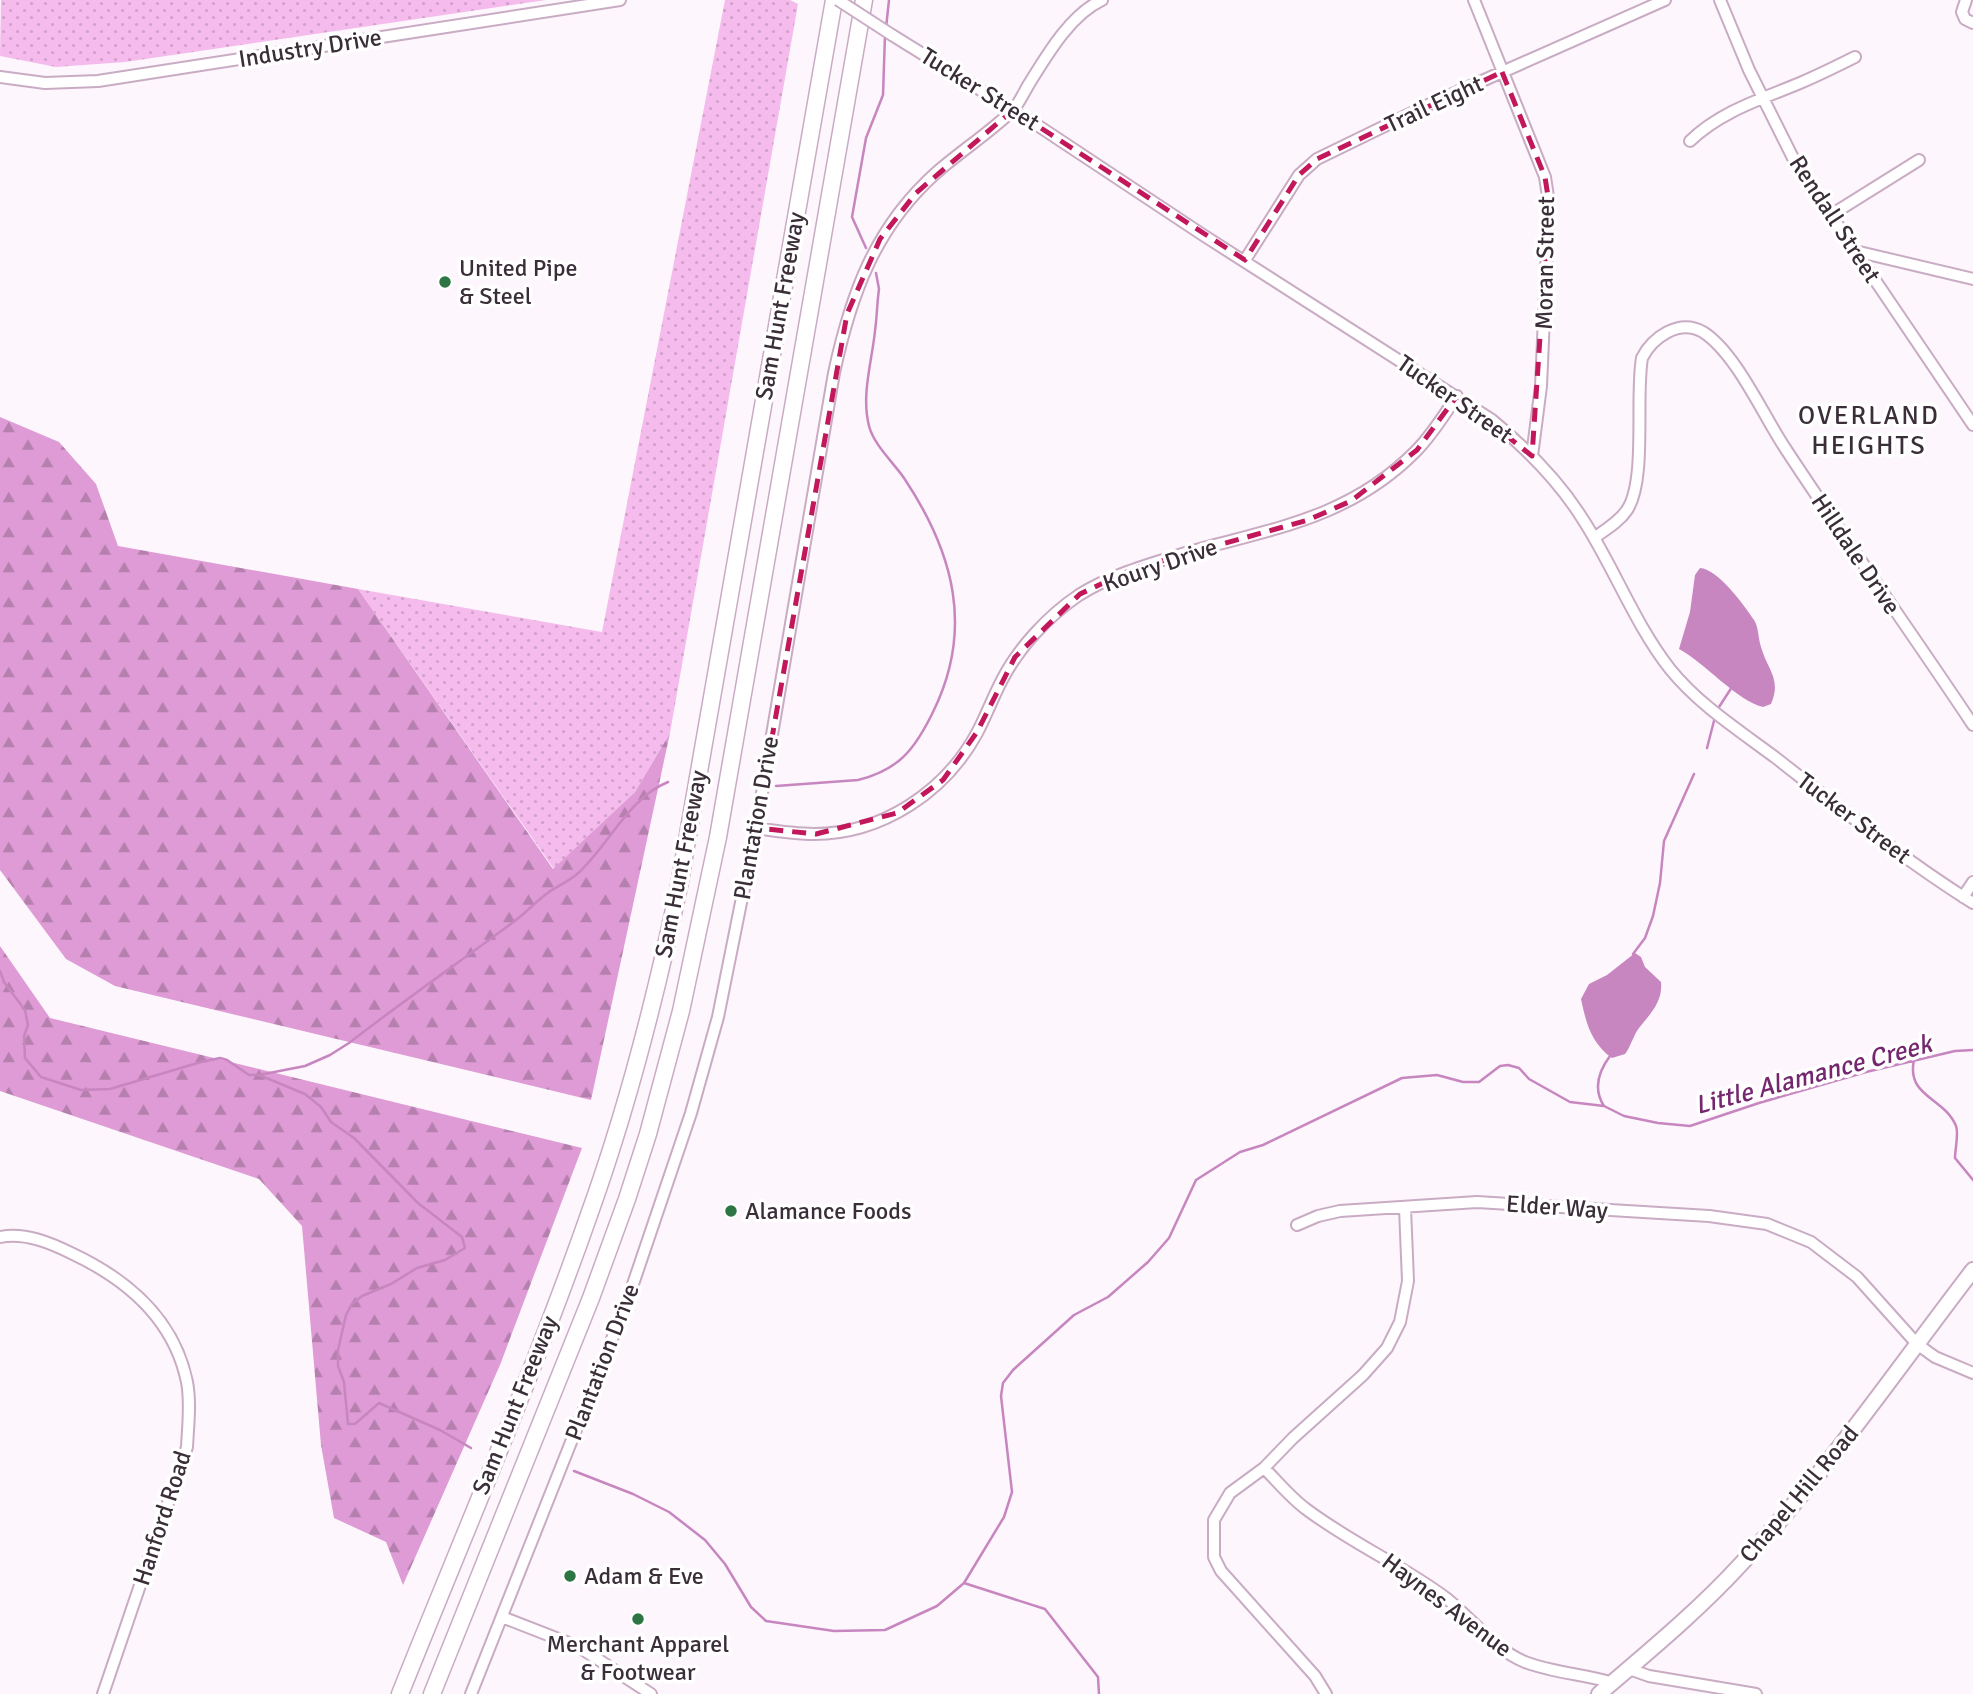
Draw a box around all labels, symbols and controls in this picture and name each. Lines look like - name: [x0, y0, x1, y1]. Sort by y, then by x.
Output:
- street label: Industry Drive: [236, 22, 384, 74]
- street label: Tucker Street: [915, 41, 1045, 137]
- street label: Trail Eight: [1380, 68, 1488, 140]
- street label: Rendall Street: [1783, 150, 1887, 288]
- street label: Moran Street: [1529, 196, 1561, 330]
- street label: Sam Hunt Freeway: [749, 210, 811, 402]
- place label: United Pipe & Steel: [459, 253, 578, 311]
- marker: United Pipe & Steel: [437, 274, 453, 290]
- street label: Tucker Street: [1391, 348, 1519, 450]
- district label: OVERLAND HEIGHTS: [1798, 400, 1940, 462]
- street label: Hilldale Drive: [1805, 488, 1907, 620]
- street label: Koury Drive: [1099, 531, 1221, 599]
- street label: Plantation Drive: [727, 734, 785, 902]
- street label: Tucker Street: [1791, 766, 1917, 870]
- street label: Sam Hunt Freeway: [648, 768, 714, 960]
- water label: Little Alamance Creek: [1691, 1027, 1937, 1122]
- street label: Elder Way: [1505, 1188, 1609, 1226]
- place label: Alamance Foods: [745, 1196, 912, 1226]
- marker: Alamance Foods: [723, 1203, 739, 1219]
- street label: Plantation Drive: [558, 1279, 646, 1445]
- street label: Sam Hunt Freeway: [465, 1311, 565, 1499]
- street label: Chapel Hill Road: [1733, 1419, 1865, 1569]
- street label: Hanford Road: [126, 1447, 198, 1589]
- street label: Haynes Avenue: [1376, 1546, 1518, 1664]
- place label: Adam & Eve: [584, 1561, 704, 1591]
- marker: Adam & Eve: [562, 1568, 578, 1584]
- marker: Merchant Apparel & Footwear: [630, 1611, 646, 1627]
- place label: Merchant Apparel & Footwear: [547, 1629, 729, 1687]

